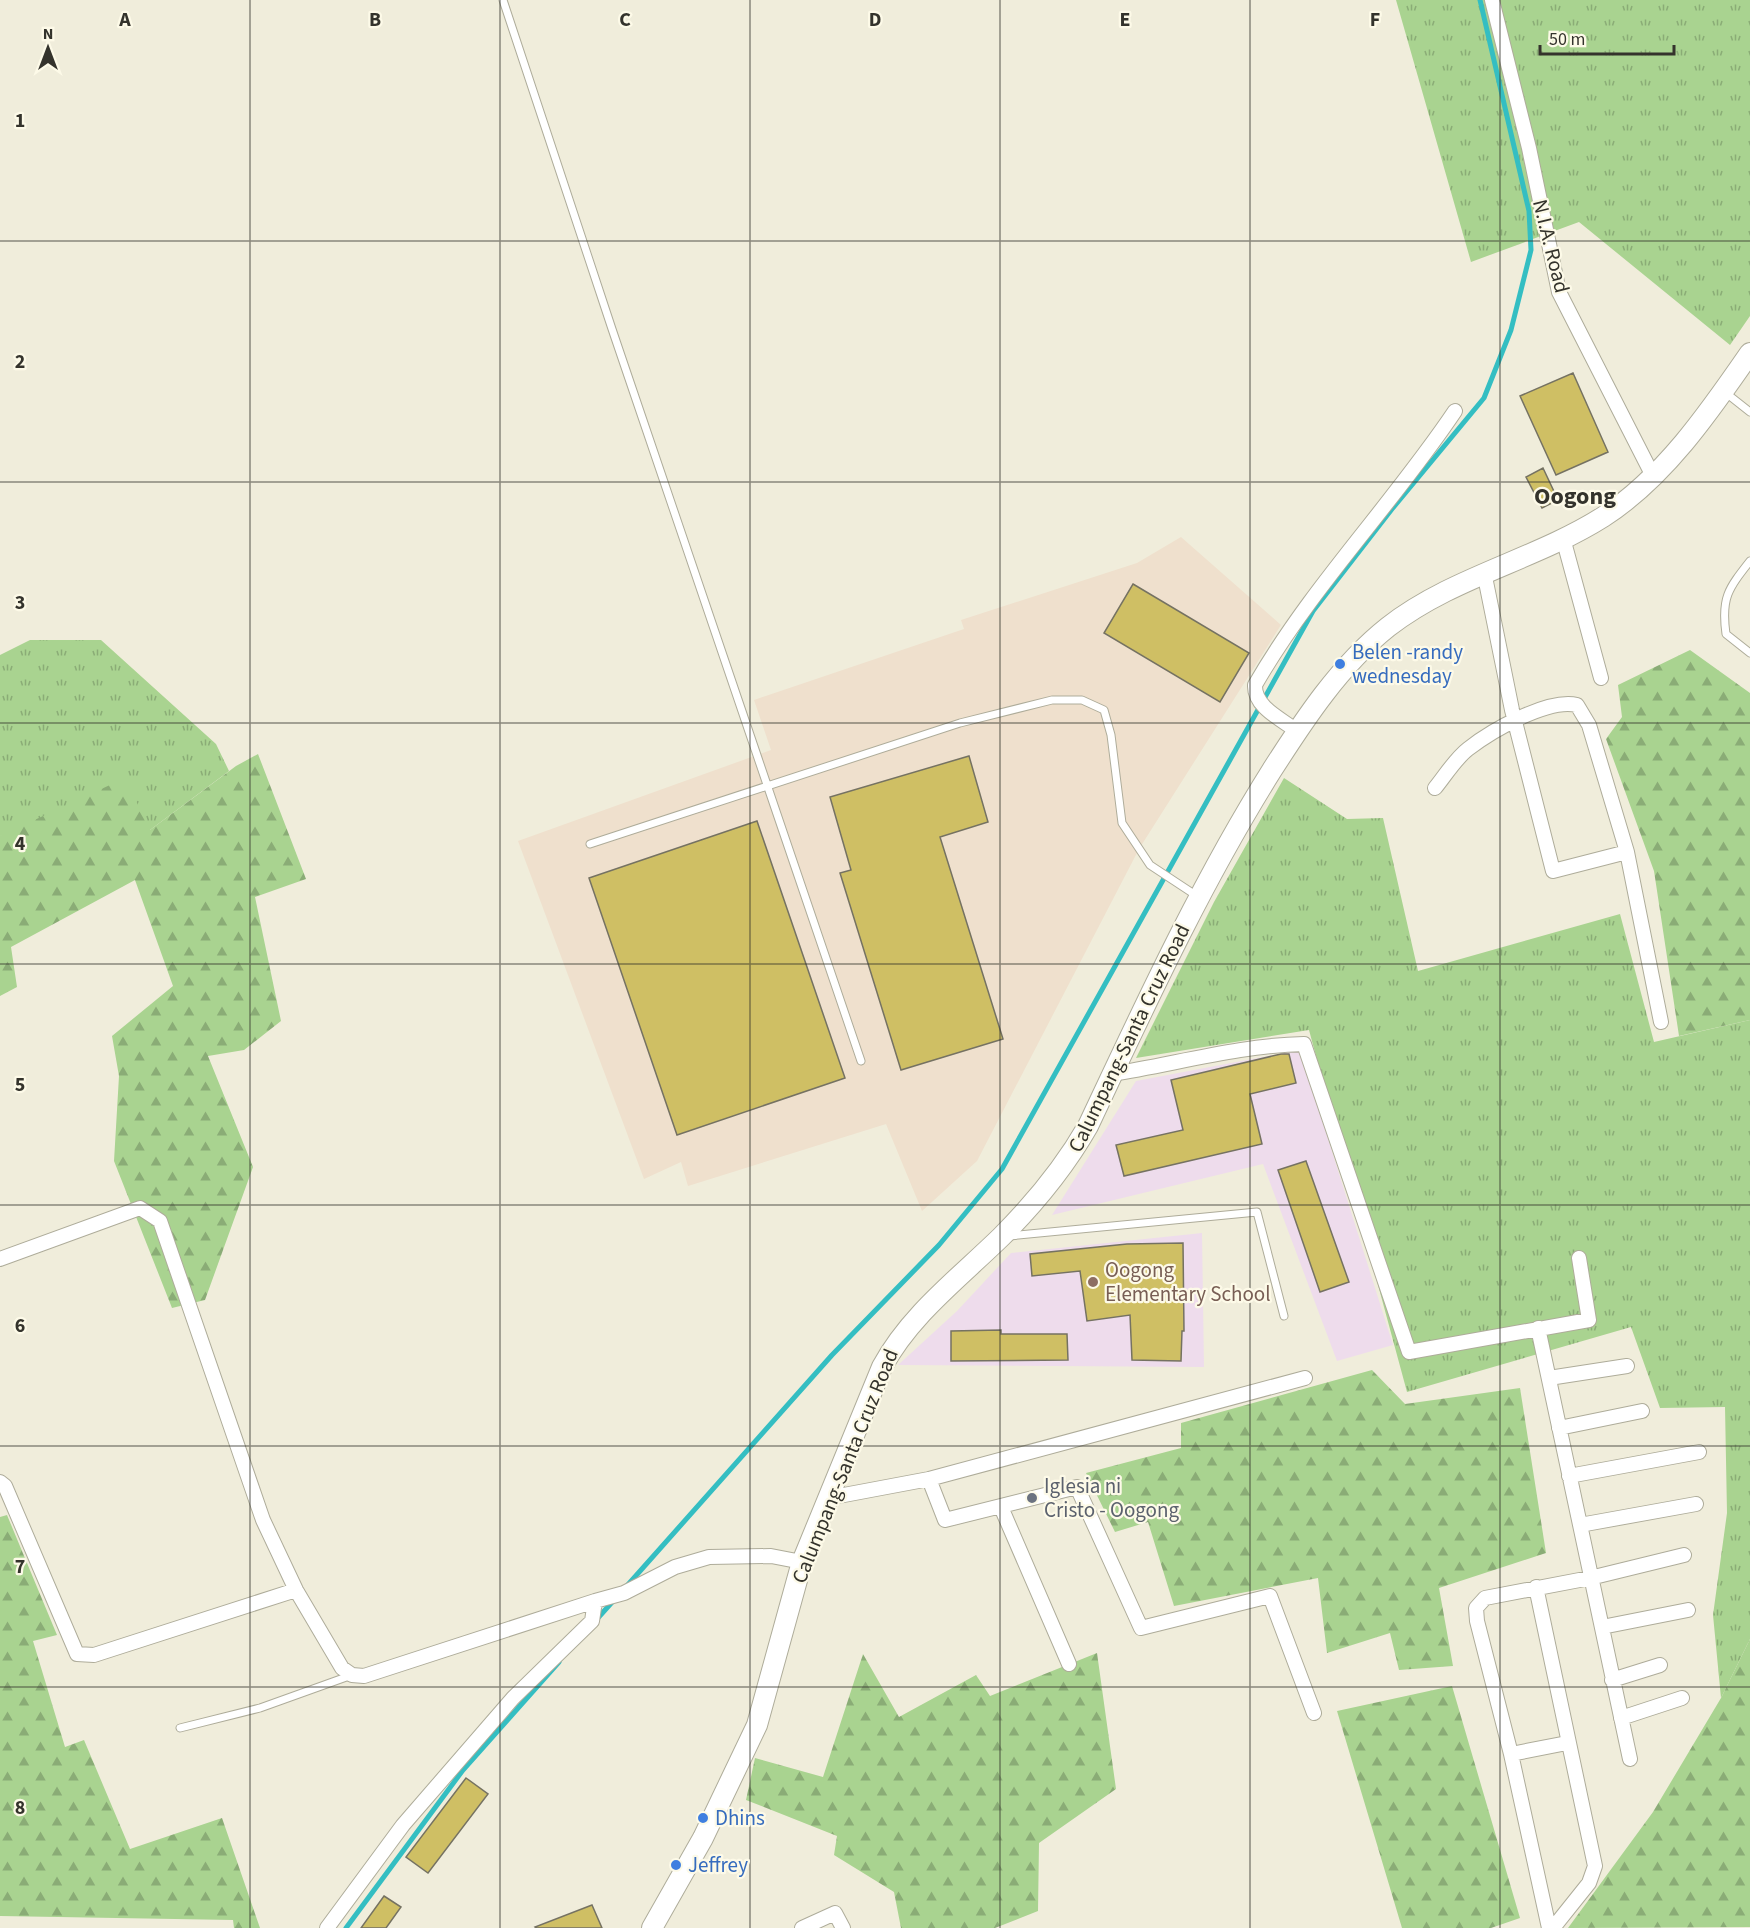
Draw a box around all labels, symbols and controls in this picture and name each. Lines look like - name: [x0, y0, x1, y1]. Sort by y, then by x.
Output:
- text: A: [118, 6, 131, 34]
- text: B: [369, 6, 381, 34]
- text: C: [619, 6, 631, 34]
- text: D: [869, 6, 881, 34]
- text: E: [1120, 6, 1130, 34]
- text: F: [1370, 6, 1380, 34]
- north arrow: [18, 18, 78, 78]
- scale bar: [1540, 18, 1674, 56]
- text: N: [43, 23, 53, 45]
- text: 50 m: [1549, 27, 1585, 52]
- text: 1: [15, 107, 25, 135]
- street label: N.I.A. Road: [1525, 196, 1577, 296]
- text: 2: [15, 348, 25, 376]
- district label: Oogong: [1534, 479, 1616, 514]
- text: 3: [15, 589, 25, 617]
- place label: Belen -randy wednesday: [1352, 637, 1463, 691]
- marker: Belen -randy wednesday: [1333, 657, 1347, 671]
- text: 4: [15, 830, 26, 858]
- street label: Calumpang-Santa Cruz Road: [1061, 919, 1197, 1157]
- text: 5: [15, 1071, 25, 1099]
- place label: Oogong Elementary School: [1105, 1255, 1271, 1309]
- marker: Oogong Elementary School: [1086, 1275, 1100, 1289]
- text: 6: [15, 1312, 25, 1340]
- street label: Calumpang-Santa Cruz Road: [784, 1344, 906, 1588]
- place label: Iglesia ni Cristo - Oogong: [1044, 1471, 1179, 1525]
- marker: Iglesia ni Cristo - Oogong: [1025, 1491, 1039, 1505]
- text: 7: [15, 1553, 25, 1581]
- text: 8: [15, 1794, 25, 1822]
- place label: Dhins: [715, 1803, 765, 1833]
- marker: Dhins: [696, 1811, 710, 1825]
- place label: Jeffrey: [688, 1850, 748, 1880]
- marker: Jeffrey: [669, 1858, 683, 1872]

